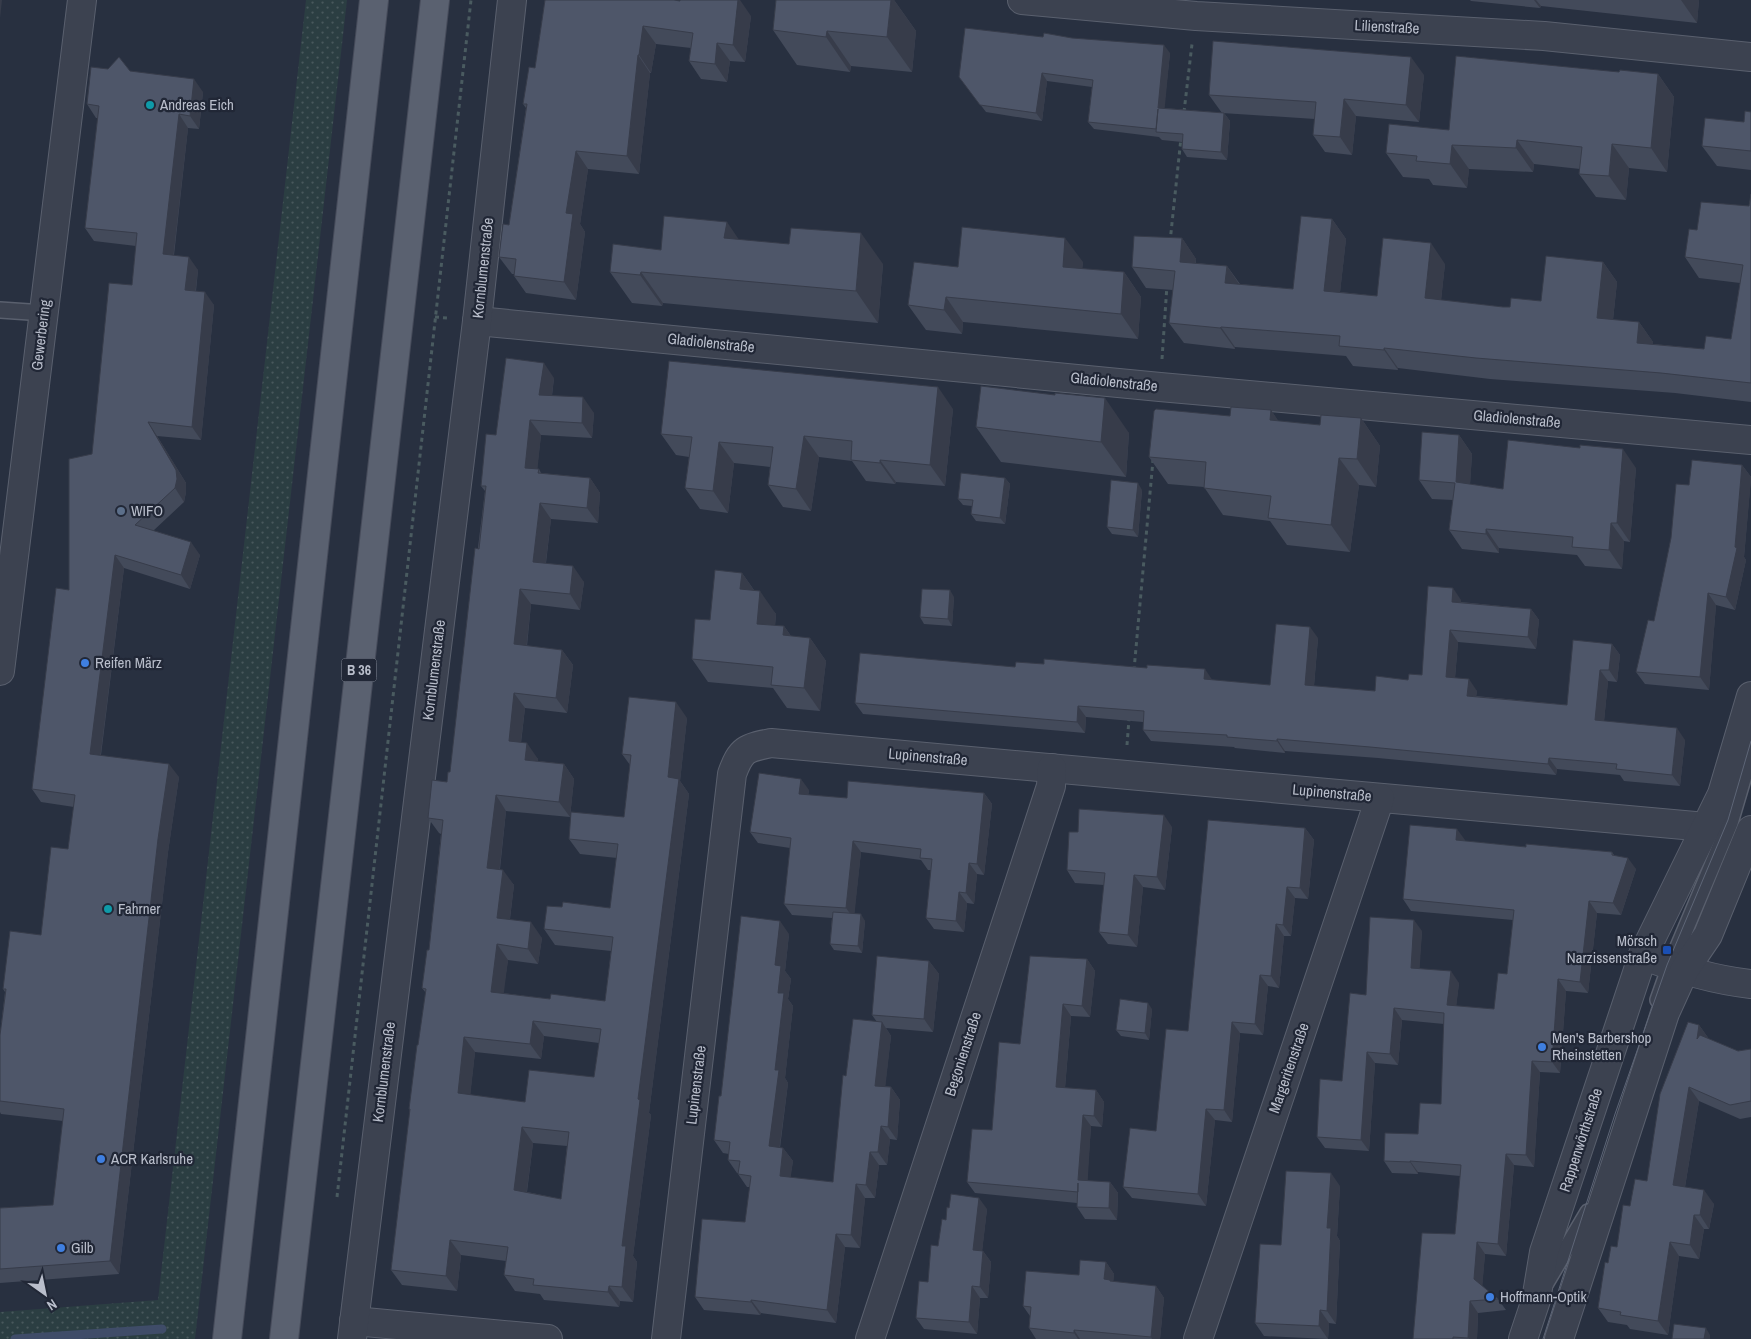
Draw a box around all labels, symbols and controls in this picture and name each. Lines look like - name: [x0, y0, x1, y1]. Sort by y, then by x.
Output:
- street label: Lilienstraße: [1354, 14, 1420, 39]
- place label: Andreas Eich: [159, 94, 234, 115]
- marker: Andreas Eich: [144, 99, 156, 111]
- street label: Kornblumenstraße: [467, 216, 498, 319]
- street label: Gewerbering: [26, 298, 55, 372]
- street label: Gladiolenstraße: [666, 327, 756, 358]
- street label: Gladiolenstraße: [1069, 366, 1159, 397]
- street label: Gladiolenstraße: [1473, 404, 1562, 433]
- place label: WIFO: [131, 500, 163, 521]
- marker: WIFO: [115, 505, 127, 517]
- street label: Kornblumenstraße: [417, 618, 450, 721]
- place label: Reifen März: [95, 652, 162, 673]
- marker: Reifen März: [79, 657, 91, 669]
- road number: B 36: [342, 658, 376, 682]
- street label: Lupinenstraße: [888, 743, 969, 770]
- street label: Lupinenstraße: [1292, 779, 1373, 806]
- place label: Fahrner: [118, 898, 160, 919]
- marker: Fahrner: [102, 903, 114, 915]
- place label: Mörsch Narzissenstraße: [1567, 930, 1657, 968]
- marker: Mörsch Narzissenstraße: [1661, 944, 1673, 956]
- street label: Begonienstraße: [939, 1009, 986, 1099]
- street label: Kornblumenstraße: [367, 1020, 400, 1123]
- street label: Margeritenstraße: [1263, 1020, 1314, 1116]
- place label: Men's Barbershop Rheinstetten: [1552, 1027, 1652, 1065]
- marker: Men's Barbershop Rheinstetten: [1536, 1041, 1548, 1053]
- street label: Lupinenstraße: [680, 1044, 711, 1126]
- street label: Rappenwörthstraße: [1554, 1085, 1607, 1194]
- place label: ACR Karlsruhe: [110, 1148, 193, 1169]
- marker: ACR Karlsruhe: [95, 1153, 107, 1165]
- place label: Gilb: [71, 1237, 94, 1258]
- marker: Gilb: [55, 1242, 67, 1254]
- north arrow: [20, 1269, 70, 1319]
- place label: Hoffmann-Optik: [1500, 1286, 1587, 1307]
- marker: Hoffmann-Optik: [1484, 1291, 1496, 1303]
- text: N: [44, 1295, 60, 1315]

